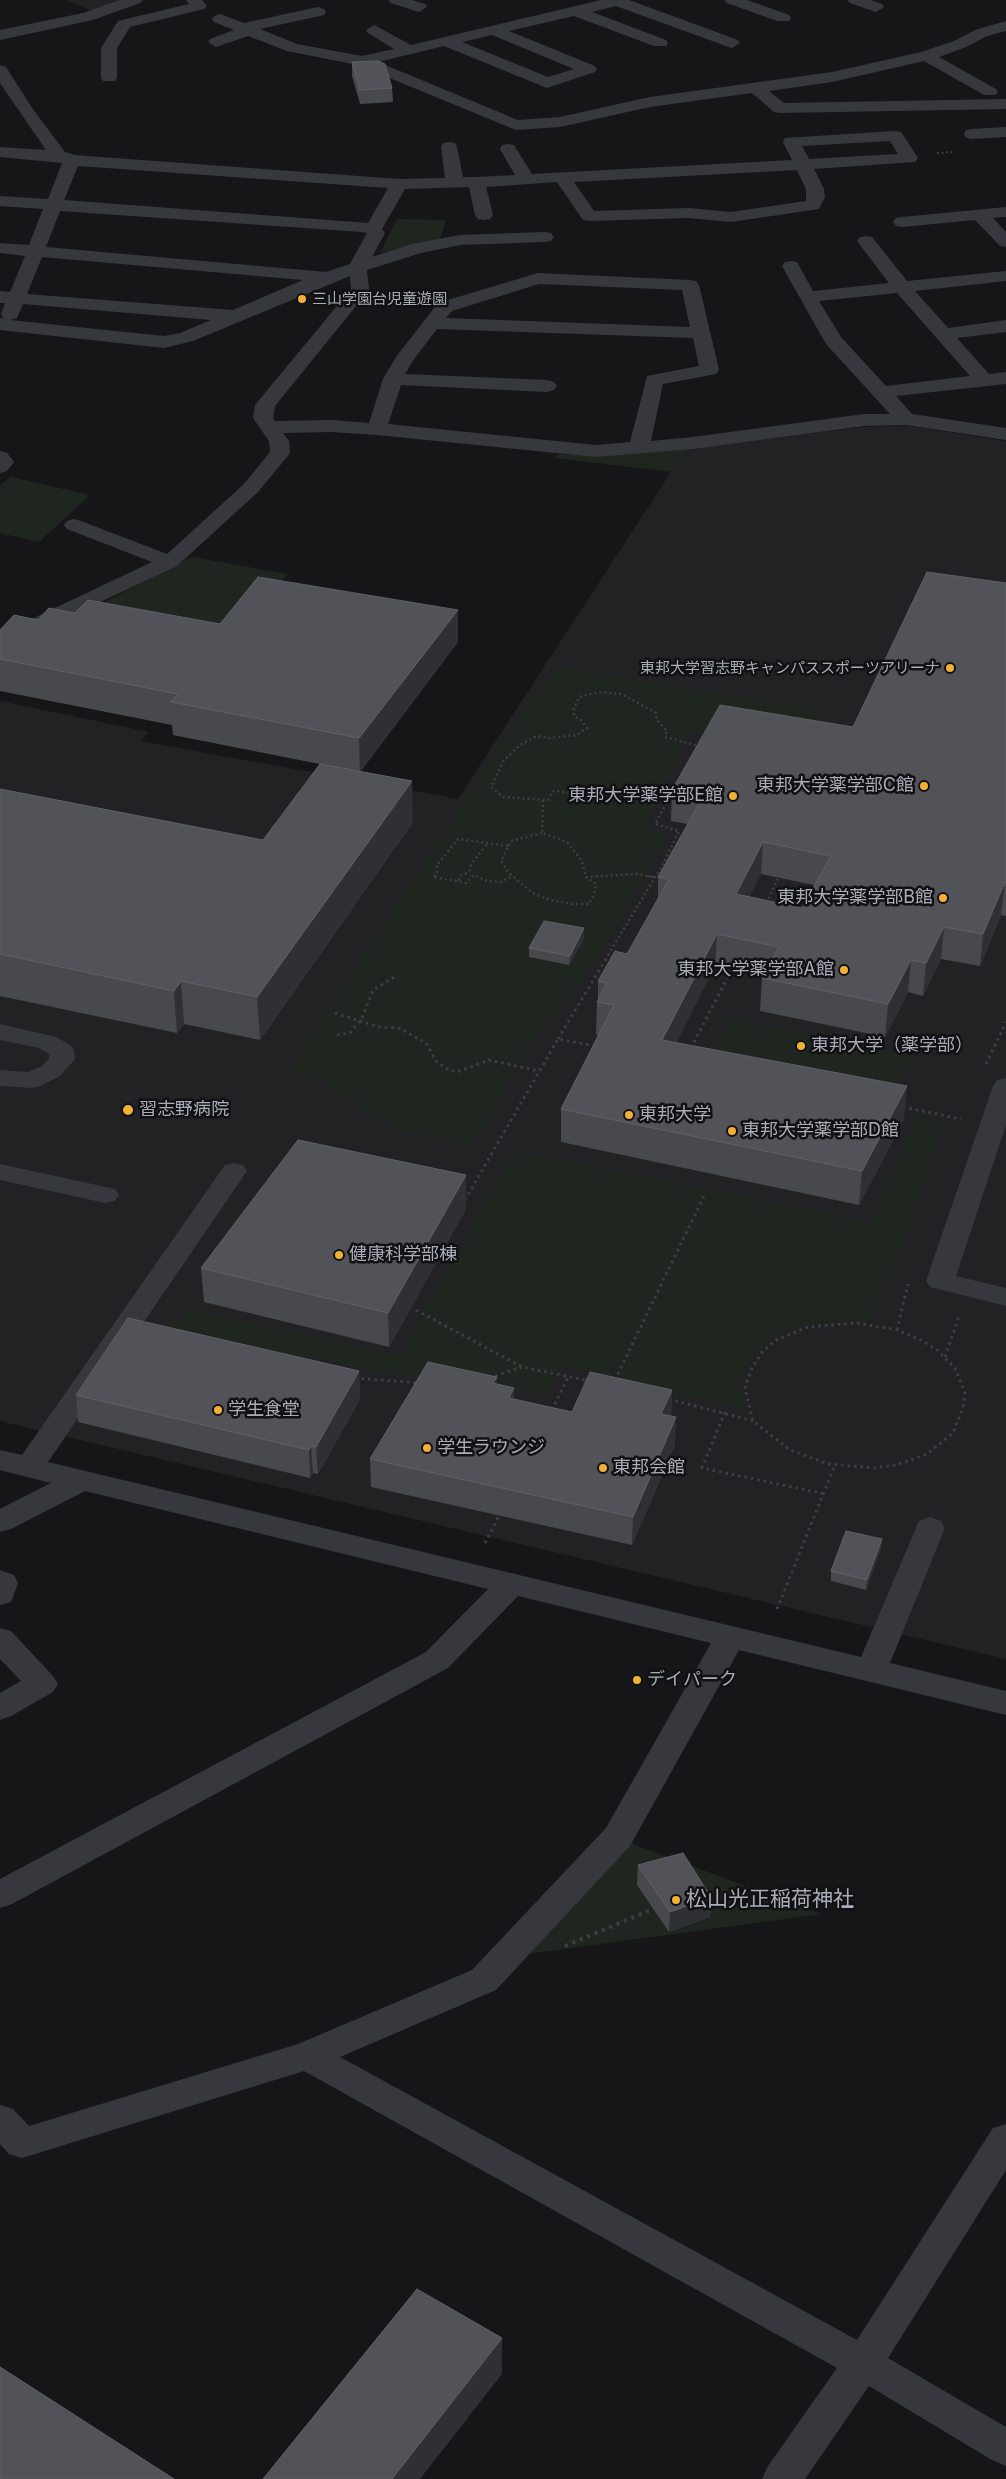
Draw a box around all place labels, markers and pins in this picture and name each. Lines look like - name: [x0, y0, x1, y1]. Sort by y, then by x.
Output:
- place label: 三山学園台児童遊園: [312, 290, 447, 308]
- marker: 三山学園台児童遊園: [296, 293, 308, 305]
- place label: 東邦大学習志野キャンパススポーツアリーナ: [640, 659, 940, 677]
- marker: 東邦大学習志野キャンパススポーツアリーナ: [944, 662, 956, 674]
- place label: 東邦大学薬学部C館: [757, 775, 914, 797]
- marker: 東邦大学薬学部C館: [918, 780, 930, 792]
- place label: 東邦大学薬学部E館: [568, 785, 723, 807]
- marker: 東邦大学薬学部E館: [727, 790, 739, 802]
- place label: 東邦大学薬学部B館: [777, 887, 933, 909]
- marker: 東邦大学薬学部B館: [937, 892, 949, 904]
- place label: 東邦大学薬学部A館: [678, 959, 834, 981]
- marker: 東邦大学薬学部A館: [838, 964, 850, 976]
- place label: 東邦大学（薬学部）: [811, 1035, 973, 1057]
- marker: 東邦大学（薬学部）: [795, 1040, 807, 1052]
- place label: 習志野病院: [139, 1099, 229, 1121]
- marker: 習志野病院: [121, 1103, 135, 1117]
- place label: 東邦大学: [639, 1104, 711, 1126]
- marker: 東邦大学: [623, 1109, 635, 1121]
- place label: 東邦大学薬学部D館: [742, 1120, 899, 1142]
- marker: 東邦大学薬学部D館: [726, 1125, 738, 1137]
- place label: 健康科学部棟: [349, 1244, 457, 1266]
- marker: 健康科学部棟: [333, 1249, 345, 1261]
- place label: 学生食堂: [228, 1399, 300, 1421]
- marker: 学生食堂: [212, 1404, 224, 1416]
- place label: 学生ラウンジ: [437, 1437, 545, 1459]
- marker: 学生ラウンジ: [421, 1442, 433, 1454]
- place label: 東邦会館: [613, 1457, 685, 1479]
- marker: 東邦会館: [597, 1462, 609, 1474]
- place label: デイパーク: [647, 1669, 737, 1691]
- marker: デイパーク: [631, 1674, 643, 1686]
- place label: 松山光正稲荷神社: [686, 1887, 854, 1913]
- marker: 松山光正稲荷神社: [670, 1894, 682, 1906]

